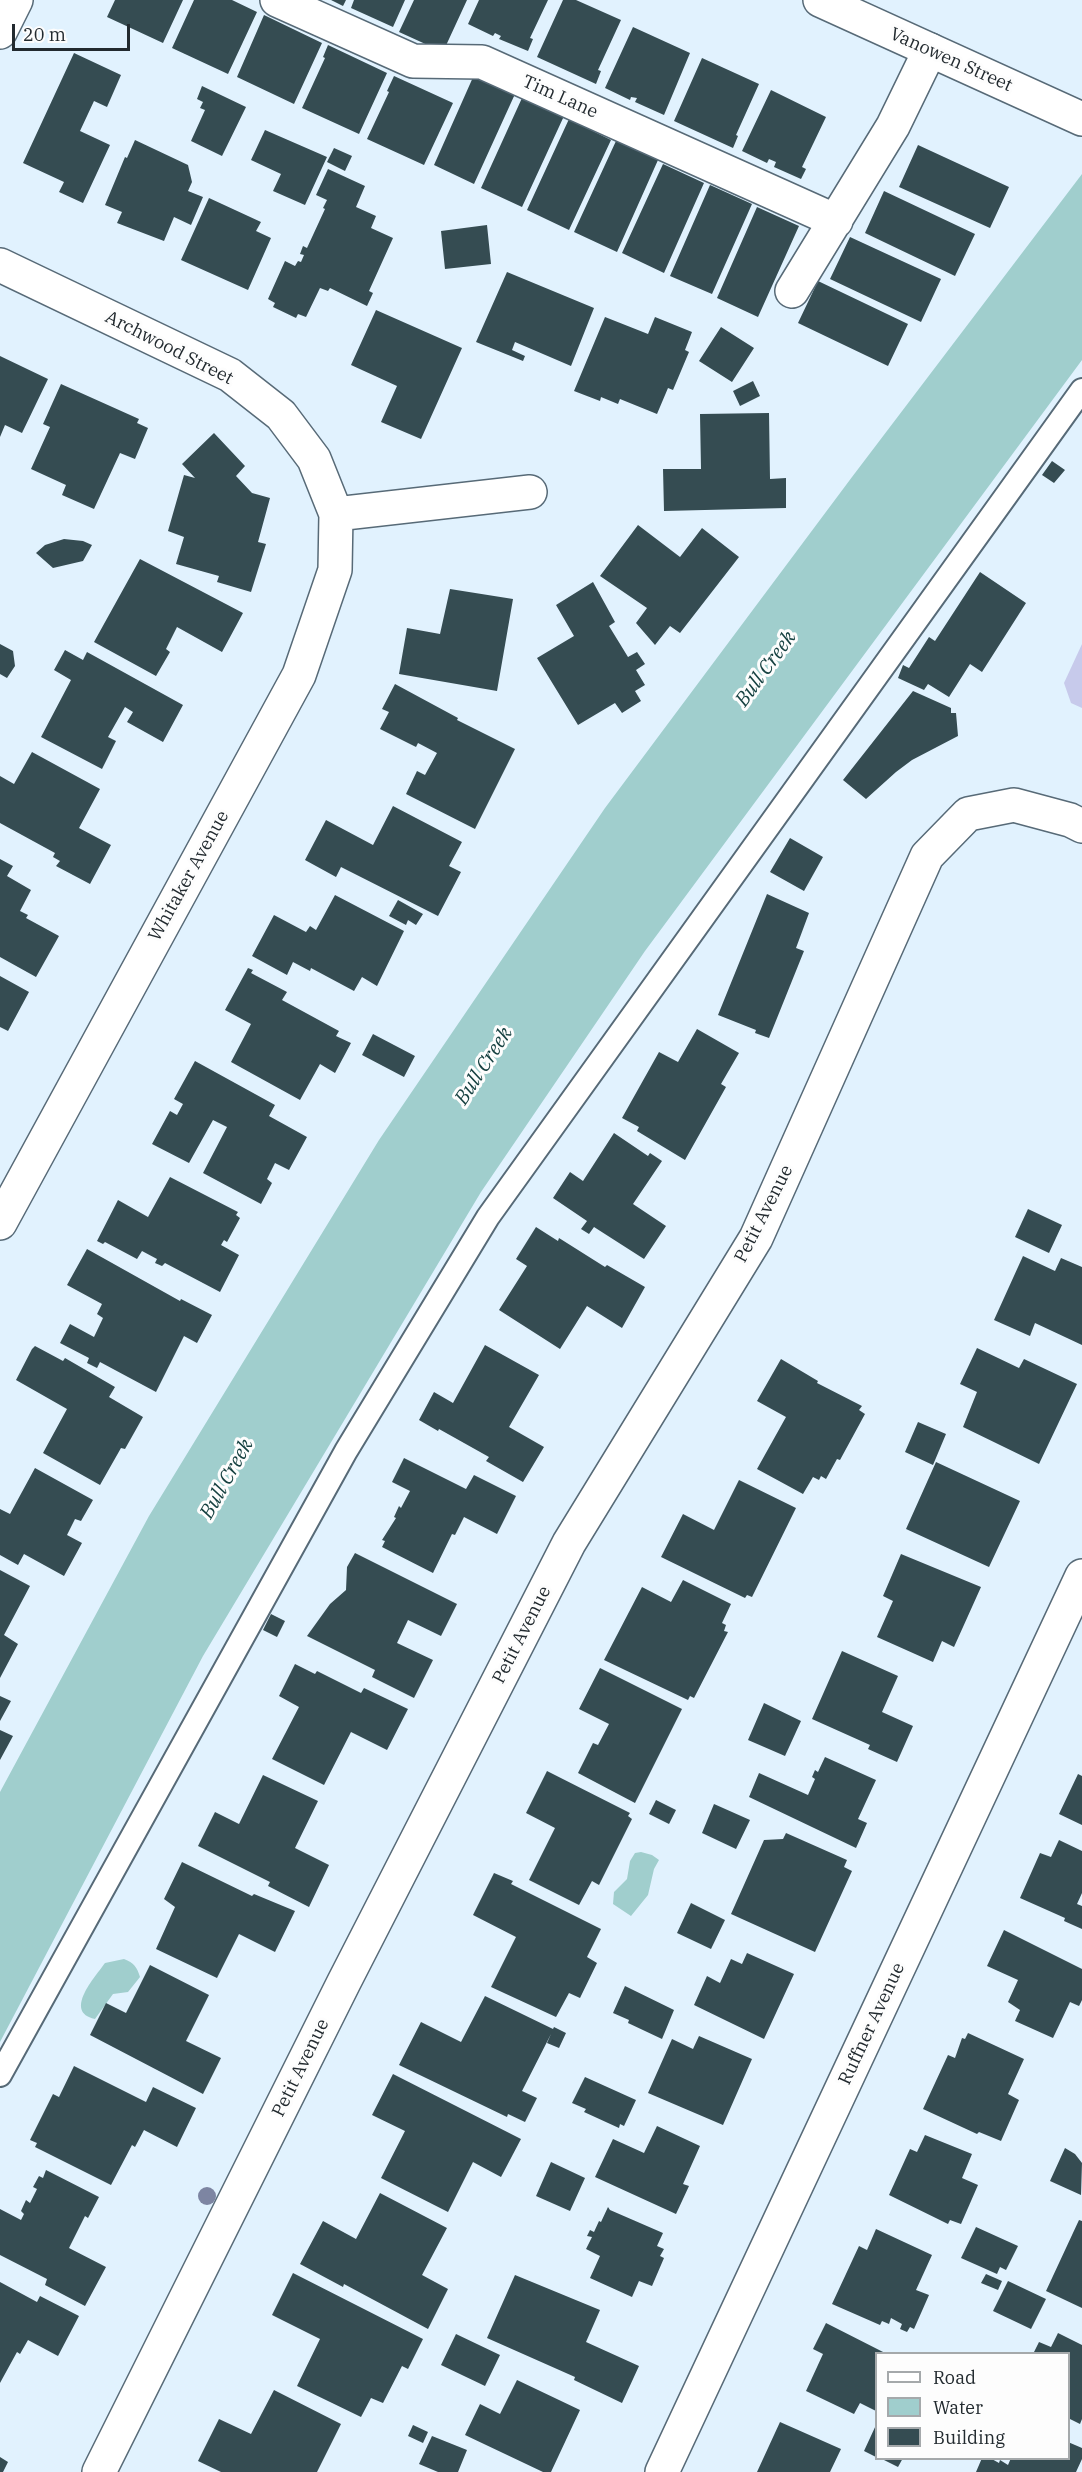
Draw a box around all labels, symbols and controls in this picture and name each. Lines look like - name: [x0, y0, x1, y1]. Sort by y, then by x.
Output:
- scale bar: [15, 12, 134, 50]
- text: 20 m: [23, 23, 66, 46]
- street label: Vanowen Street: [886, 23, 1016, 97]
- street label: Tim Lane: [519, 71, 601, 123]
- street label: Archwood Street: [101, 306, 237, 390]
- water label: Bull Creek: [731, 627, 801, 711]
- street label: Whitaker Avenue: [144, 807, 234, 945]
- water label: Bull Creek: [450, 1023, 518, 1109]
- street label: Petit Avenue: [730, 1162, 798, 1266]
- water label: Bull Creek: [195, 1435, 259, 1523]
- street label: Petit Avenue: [488, 1583, 556, 1687]
- street label: Ruffner Avenue: [834, 1960, 910, 2088]
- street label: Petit Avenue: [268, 2015, 334, 2121]
- legend: [875, 2352, 1070, 2460]
- text: Road: [933, 2366, 976, 2389]
- text: Water: [933, 2396, 983, 2419]
- text: Building: [933, 2426, 1005, 2449]

